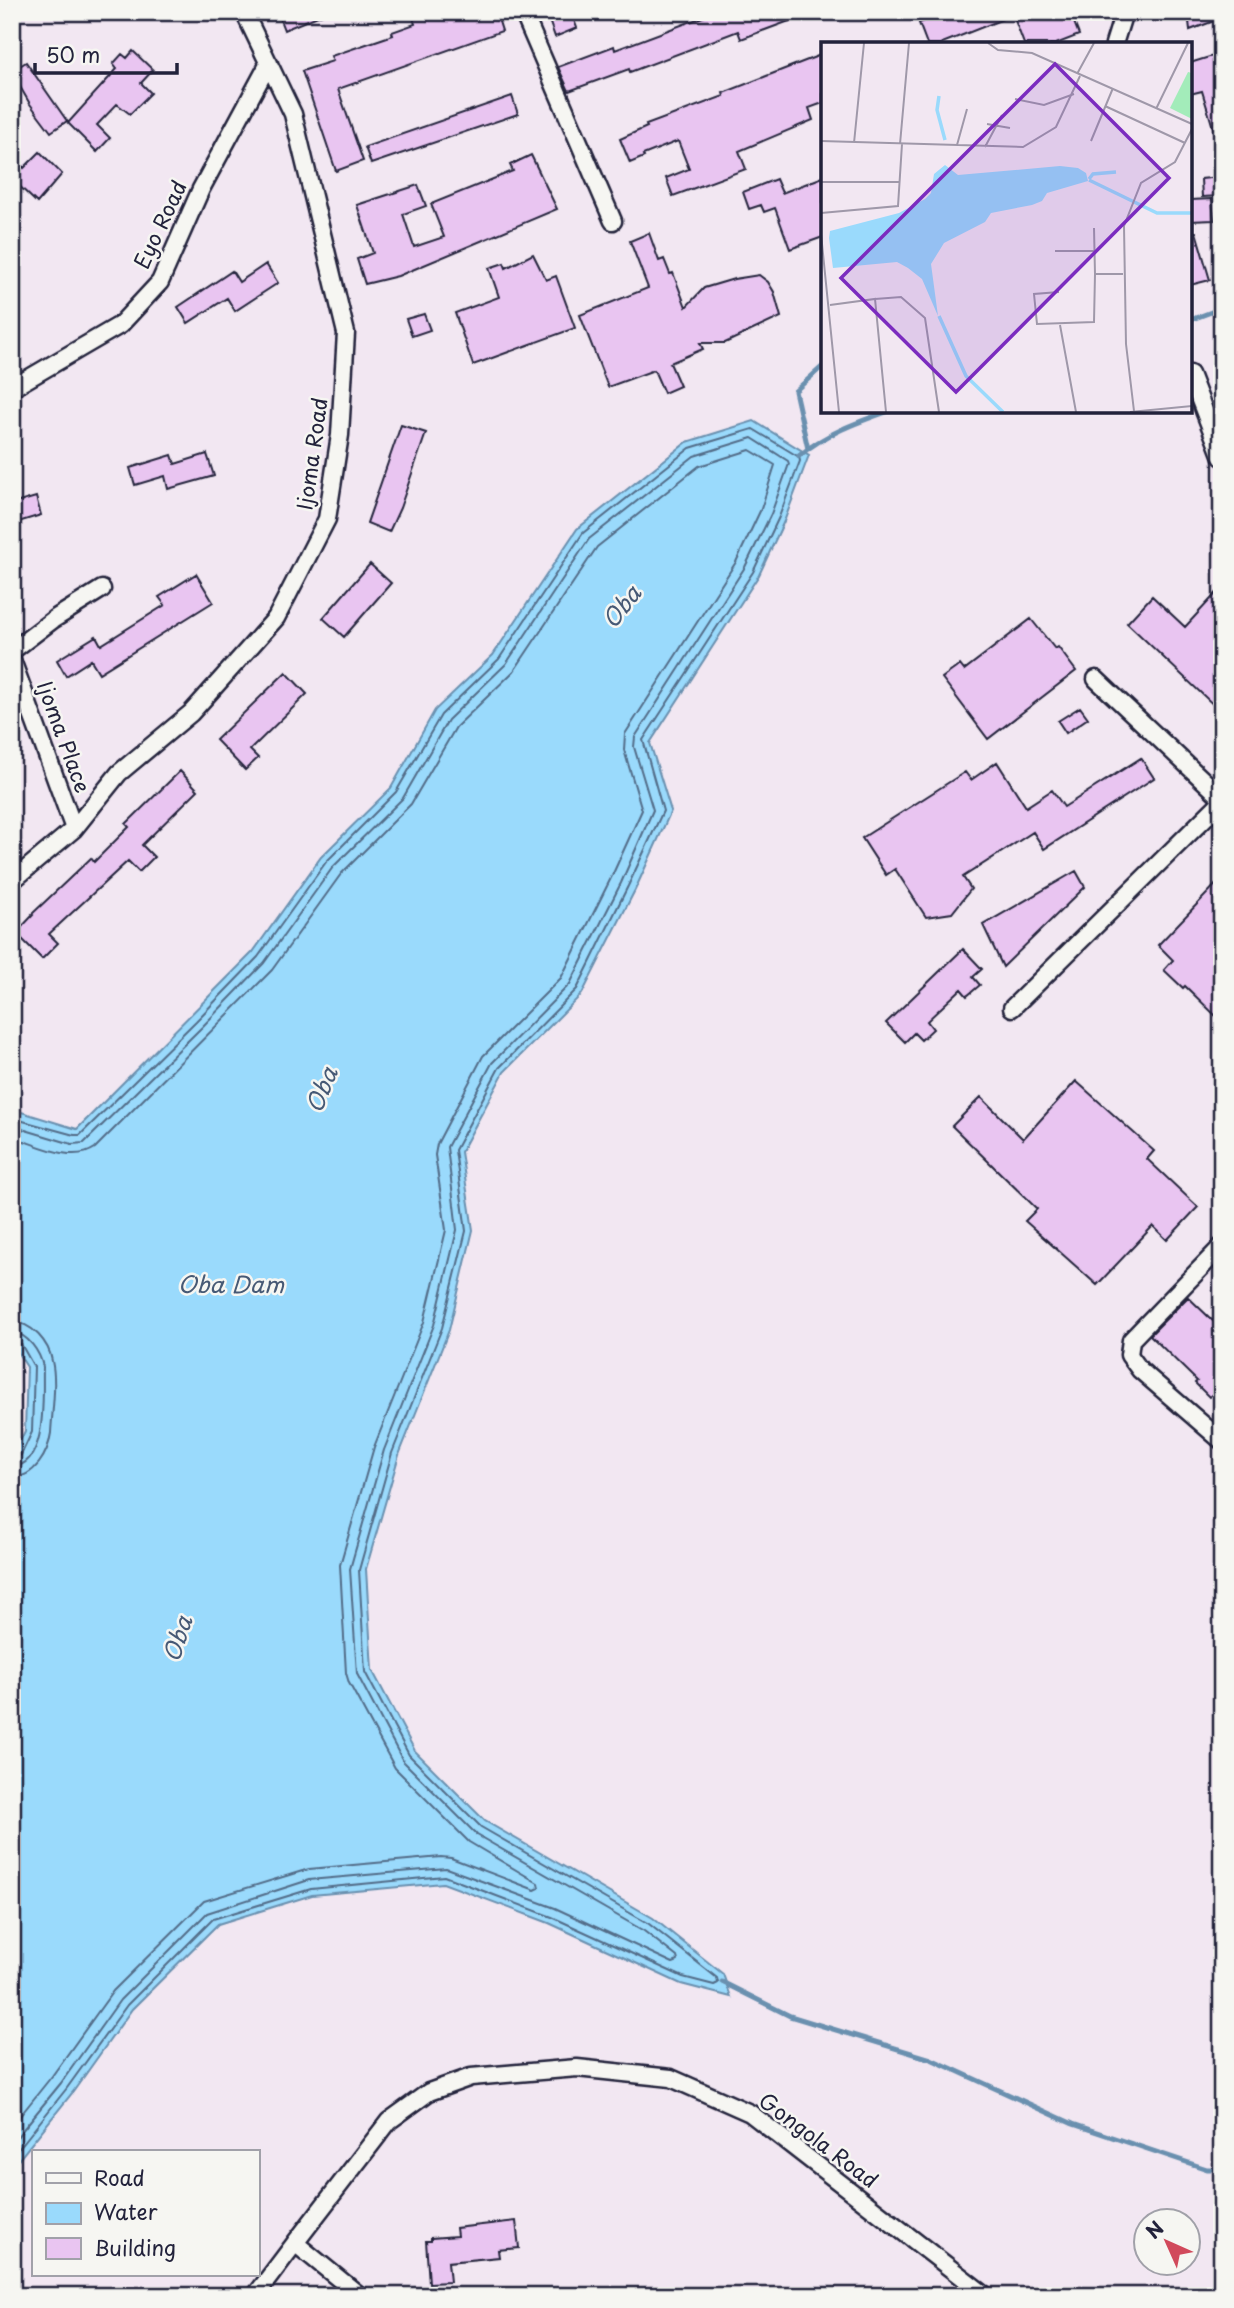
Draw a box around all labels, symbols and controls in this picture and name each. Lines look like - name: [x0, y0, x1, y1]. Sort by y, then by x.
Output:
- scale bar: [35, 32, 177, 76]
- text: 50 m: [46, 38, 100, 70]
- inset map: [821, 42, 1192, 413]
- street label: Eyo Road: [125, 175, 194, 274]
- street label: Ijoma Road: [287, 395, 335, 512]
- water label: Oba: [593, 577, 649, 635]
- street label: Ijoma Place: [30, 676, 100, 797]
- water label: Oba: [296, 1061, 346, 1117]
- water label: Oba Dam: [178, 1266, 285, 1301]
- water label: Oba: [153, 1611, 201, 1666]
- street label: Gongola Road: [753, 2084, 886, 2195]
- legend: [32, 2150, 259, 2276]
- text: Road: [94, 2161, 145, 2193]
- text: Water: [94, 2195, 158, 2227]
- north arrow: [1132, 2206, 1202, 2276]
- text: N: [1139, 2214, 1169, 2244]
- text: Building: [94, 2231, 176, 2263]

